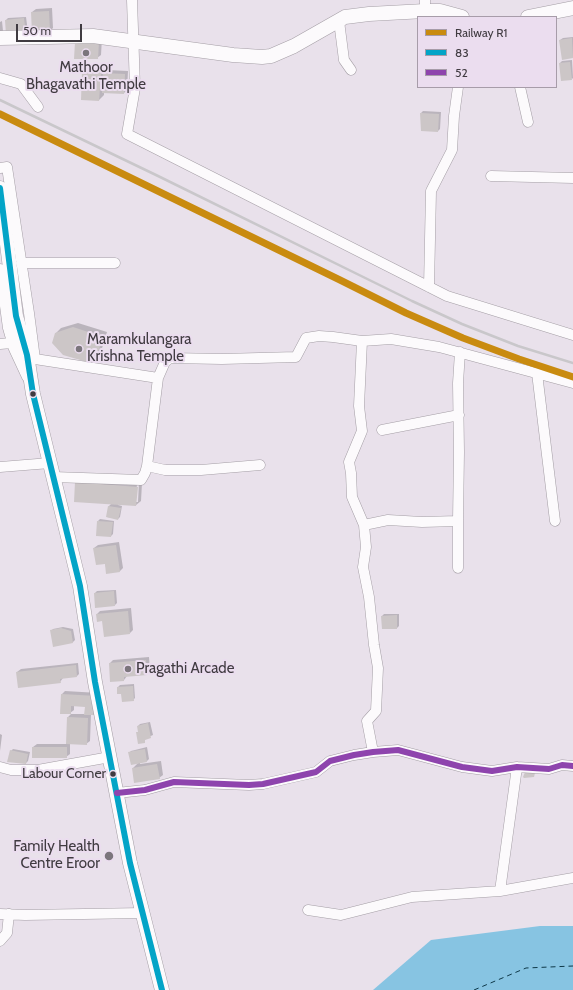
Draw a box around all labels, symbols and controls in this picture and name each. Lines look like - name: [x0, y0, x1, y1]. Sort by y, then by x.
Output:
- scale bar: [18, 16, 84, 42]
- legend: [417, 16, 557, 88]
- text: 50 m: [23, 23, 51, 38]
- text: Railway R1: [455, 25, 507, 40]
- text: 83: [455, 45, 469, 60]
- marker: Mathoor Bhagavathi Temple: [81, 48, 91, 58]
- place label: Mathoor Bhagavathi Temple: [26, 59, 146, 94]
- text: 52: [455, 65, 468, 80]
- place label: Maramkulangara Krishna Temple: [87, 331, 191, 366]
- marker: Maramkulangara Krishna Temple: [74, 344, 84, 354]
- unlabelled marker: [28, 389, 38, 399]
- place label: Pragathi Arcade: [136, 660, 234, 678]
- marker: Pragathi Arcade: [123, 664, 133, 674]
- place label: Labour Corner: [22, 766, 106, 782]
- marker: Labour Corner: [108, 769, 118, 779]
- place label: Family Health Centre Eroor: [13, 838, 100, 873]
- marker: Family Health Centre Eroor: [103, 850, 115, 862]

